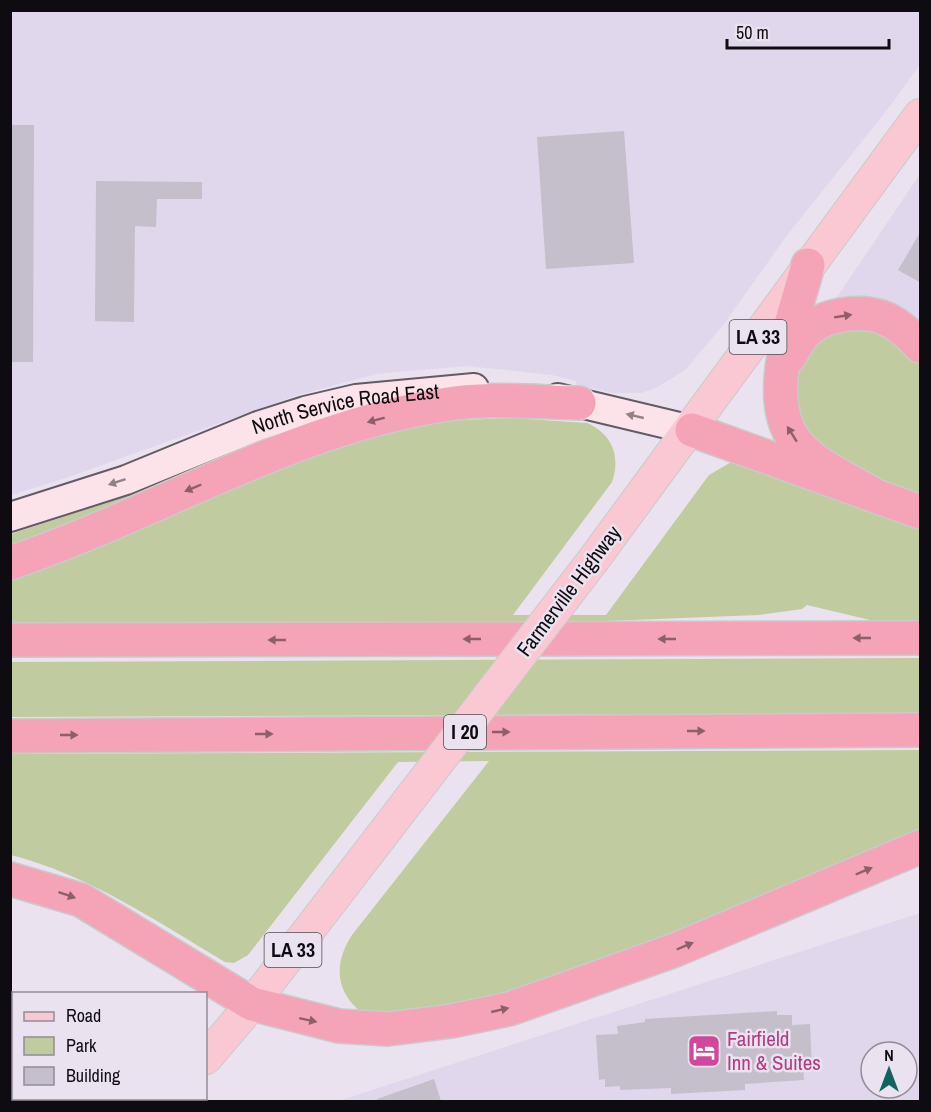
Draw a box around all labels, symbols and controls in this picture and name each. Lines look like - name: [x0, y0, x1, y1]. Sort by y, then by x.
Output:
- scale bar: [727, 12, 889, 50]
- text: 50 m: [736, 20, 769, 45]
- one-way arrow: [833, 312, 852, 321]
- road number: LA 33: [730, 320, 786, 354]
- street label: North Service Road East: [248, 376, 440, 441]
- one-way arrow: [626, 411, 645, 421]
- one-way arrow: [367, 416, 385, 425]
- one-way arrow: [786, 426, 797, 442]
- one-way arrow: [108, 478, 126, 488]
- one-way arrow: [184, 483, 202, 493]
- street label: Farmerville Highway: [510, 519, 628, 662]
- one-way arrow: [853, 633, 872, 643]
- one-way arrow: [463, 634, 482, 644]
- one-way arrow: [658, 634, 677, 644]
- one-way arrow: [268, 635, 287, 645]
- road number: I 20: [444, 715, 486, 749]
- one-way arrow: [686, 726, 705, 736]
- one-way arrow: [491, 727, 510, 737]
- one-way arrow: [254, 729, 273, 739]
- one-way arrow: [59, 730, 78, 740]
- one-way arrow: [856, 866, 874, 876]
- one-way arrow: [58, 891, 76, 901]
- road number: LA 33: [264, 933, 322, 967]
- one-way arrow: [676, 942, 693, 951]
- legend: [12, 992, 207, 1100]
- text: Road: [66, 1003, 101, 1028]
- one-way arrow: [491, 1005, 510, 1015]
- one-way arrow: [299, 1015, 317, 1025]
- place label: Fairfield Inn & Suites: [727, 1024, 821, 1077]
- text: Park: [66, 1033, 97, 1058]
- hotel icon: Fairfield Inn & Suites: [686, 1033, 722, 1069]
- north arrow: [859, 1040, 919, 1100]
- text: N: [884, 1044, 894, 1066]
- text: Building: [66, 1063, 121, 1088]

